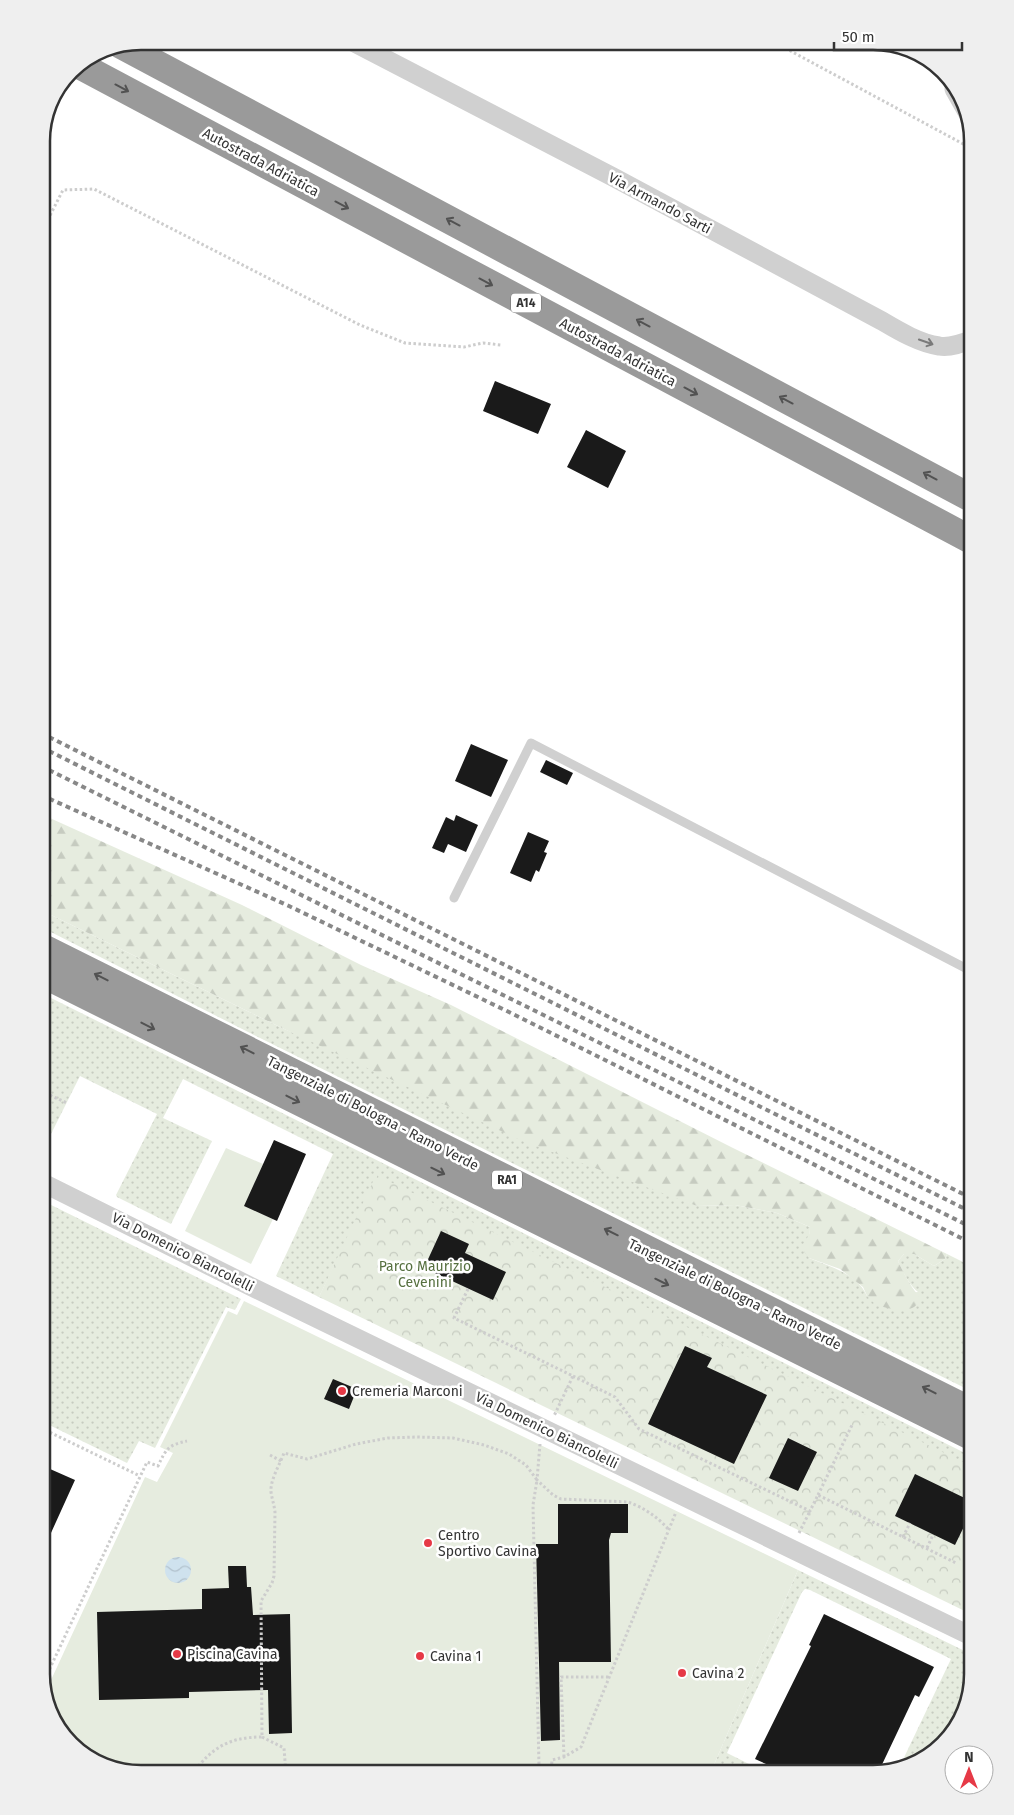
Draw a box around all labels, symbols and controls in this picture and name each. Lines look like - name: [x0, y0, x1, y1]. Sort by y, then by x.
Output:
- scale bar: [834, 20, 962, 52]
- text: 50 m: [842, 28, 875, 46]
- one-way arrow: [114, 83, 129, 93]
- street label: Autostrada Adriatica: [200, 125, 322, 200]
- street label: Via Armando Sarti: [605, 169, 714, 238]
- one-way arrow: [335, 201, 349, 211]
- one-way arrow: [446, 217, 461, 226]
- one-way arrow: [478, 278, 493, 287]
- road number: A14: [511, 294, 541, 312]
- street label: Autostrada Adriatica: [557, 315, 679, 390]
- one-way arrow: [636, 318, 651, 327]
- one-way arrow: [918, 337, 934, 347]
- one-way arrow: [683, 387, 698, 396]
- one-way arrow: [780, 394, 794, 404]
- one-way arrow: [922, 471, 937, 481]
- one-way arrow: [94, 972, 109, 982]
- one-way arrow: [140, 1021, 155, 1031]
- one-way arrow: [239, 1045, 254, 1055]
- street label: Tangenziale di Bologna - Ramo Verde: [264, 1052, 481, 1174]
- one-way arrow: [285, 1095, 300, 1104]
- one-way arrow: [431, 1166, 446, 1176]
- road number: RA1: [492, 1170, 522, 1190]
- street label: Via Domenico Biancolelli: [109, 1209, 257, 1296]
- one-way arrow: [604, 1227, 619, 1237]
- street label: Tangenziale di Bologna - Ramo Verde: [625, 1235, 844, 1354]
- park label: Parco Maurizio Cevenini: [379, 1258, 471, 1291]
- one-way arrow: [654, 1278, 669, 1288]
- place label: Cremeria Marconi: [352, 1383, 463, 1400]
- marker: Cremeria Marconi: [336, 1385, 348, 1397]
- one-way arrow: [922, 1385, 937, 1394]
- street label: Via Domenico Biancolelli: [472, 1388, 621, 1473]
- place label: Centro Sportivo Cavina: [438, 1527, 537, 1560]
- marker: Centro Sportivo Cavina: [422, 1537, 434, 1549]
- place label: Piscina Cavina: [187, 1646, 278, 1663]
- marker: Piscina Cavina: [171, 1648, 183, 1660]
- place label: Cavina 1: [430, 1648, 482, 1665]
- marker: Cavina 1: [414, 1650, 426, 1662]
- place label: Cavina 2: [692, 1665, 744, 1682]
- marker: Cavina 2: [676, 1667, 688, 1679]
- north arrow: [944, 1745, 994, 1795]
- text: N: [964, 1749, 974, 1766]

